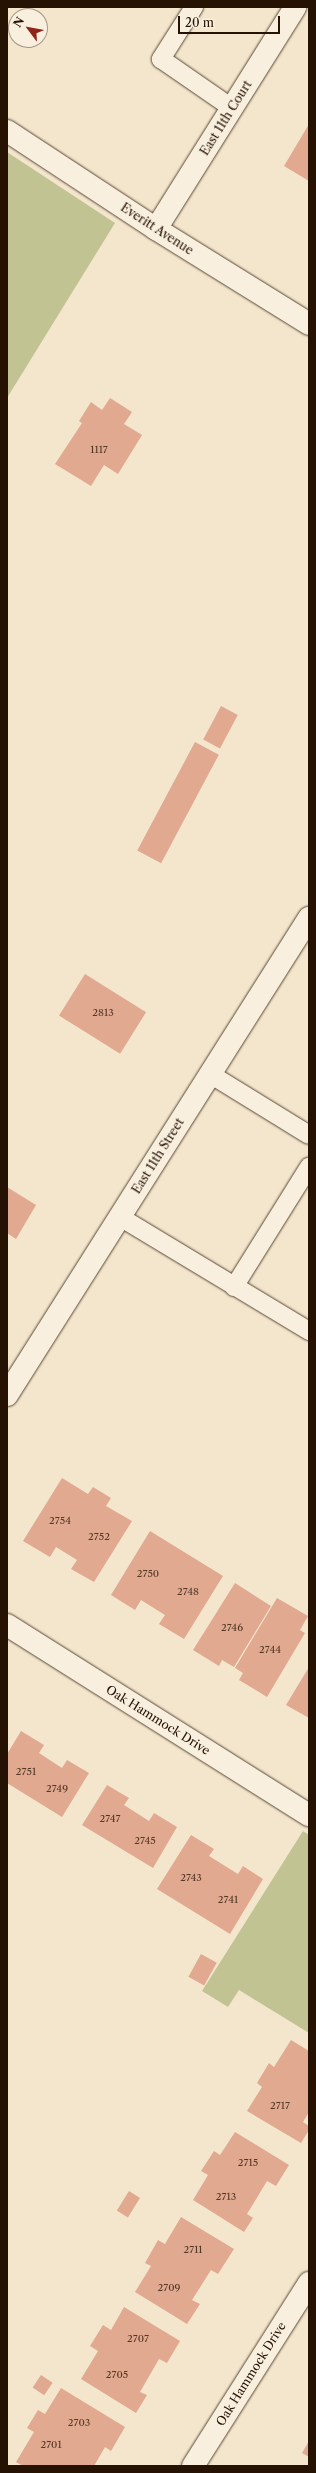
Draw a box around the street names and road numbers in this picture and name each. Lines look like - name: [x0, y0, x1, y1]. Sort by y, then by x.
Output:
- street label: East 11th Court: [197, 78, 255, 158]
- street label: Everitt Avenue: [118, 200, 196, 258]
- street label: East 11th Street: [129, 1116, 187, 1196]
- street label: Oak Hammock Drive: [103, 1682, 213, 1758]
- street label: Oak Hammock Drive: [213, 2319, 289, 2429]

